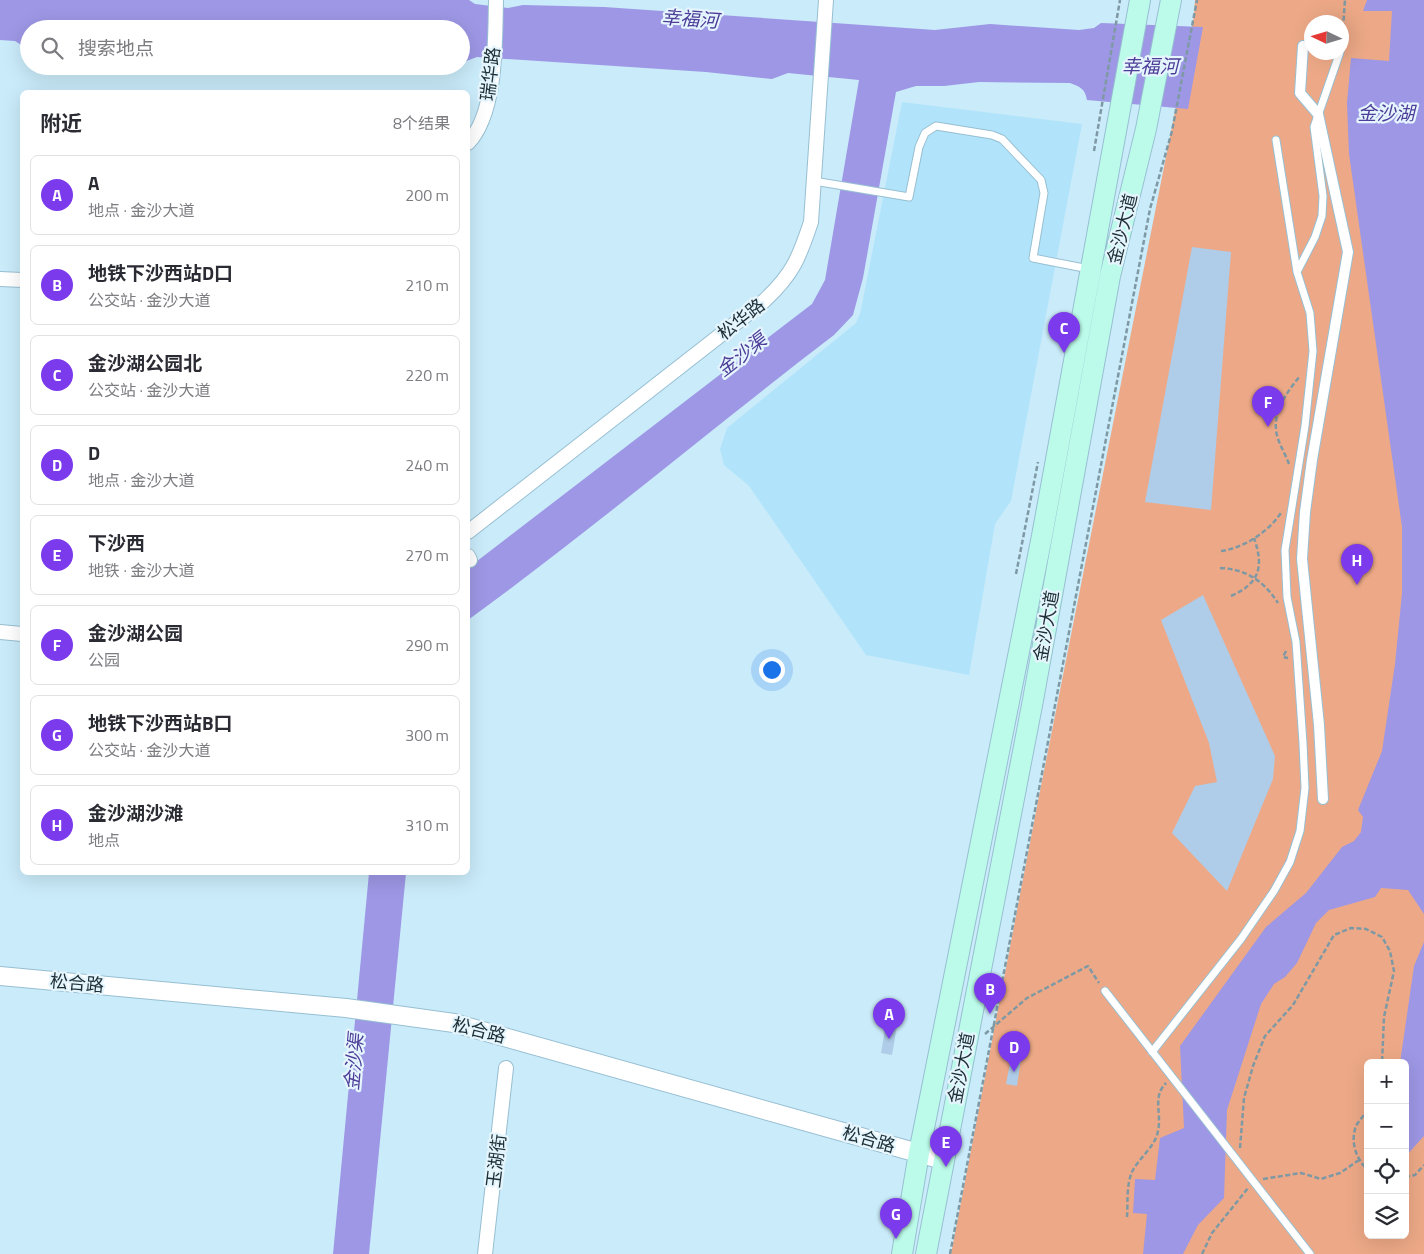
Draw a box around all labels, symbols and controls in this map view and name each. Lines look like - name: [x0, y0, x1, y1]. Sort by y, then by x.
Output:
- water label: 幸福河: [661, 2, 723, 35]
- north arrow: [1304, 15, 1349, 60]
- search box: [20, 20, 470, 75]
- text: 搜索地点: [78, 33, 154, 62]
- icon: search: [38, 34, 66, 62]
- street label: 瑞华路: [473, 46, 507, 102]
- water label: 幸福河: [1121, 51, 1182, 80]
- water label: 金沙湖: [1357, 98, 1417, 127]
- text: 附近: [40, 107, 82, 139]
- text: 8个结果: [393, 111, 450, 135]
- text: A: [88, 168, 99, 197]
- text: A: [52, 183, 62, 207]
- text: 200 m: [405, 183, 449, 207]
- street label: 金沙大道: [1100, 191, 1144, 267]
- text: 地点 · 金沙大道: [88, 198, 195, 222]
- text: 地铁下沙西站D口: [88, 258, 233, 287]
- text: B: [52, 273, 62, 297]
- text: 210 m: [405, 273, 449, 297]
- text: 公交站 · 金沙大道: [88, 288, 211, 312]
- street label: 松华路: [711, 292, 771, 346]
- pin: C: [1048, 312, 1080, 353]
- water label: 金沙渠: [710, 323, 775, 383]
- text: 金沙湖公园北: [88, 348, 202, 377]
- text: C: [53, 363, 61, 387]
- text: 220 m: [405, 363, 449, 387]
- text: 公交站 · 金沙大道: [88, 378, 211, 402]
- pin: F: [1252, 386, 1284, 427]
- text: D: [88, 438, 100, 467]
- text: D: [52, 453, 62, 477]
- text: 240 m: [405, 453, 449, 477]
- text: 地点 · 金沙大道: [88, 468, 195, 492]
- text: 下沙西: [88, 528, 145, 557]
- text: E: [53, 543, 61, 567]
- text: 270 m: [405, 543, 449, 567]
- pin: H: [1341, 544, 1373, 585]
- text: 地铁 · 金沙大道: [88, 558, 195, 582]
- street label: 金沙大道: [1026, 588, 1066, 664]
- text: 金沙湖公园: [88, 618, 183, 647]
- text: F: [53, 633, 61, 657]
- text: 290 m: [405, 633, 449, 657]
- text: 公园: [88, 648, 120, 672]
- your location: [759, 657, 785, 683]
- text: 地铁下沙西站B口: [88, 708, 233, 737]
- text: G: [52, 723, 62, 747]
- text: 300 m: [405, 723, 449, 747]
- text: 公交站 · 金沙大道: [88, 738, 211, 762]
- text: 金沙湖沙滩: [88, 798, 183, 827]
- text: H: [52, 813, 62, 837]
- text: 310 m: [405, 813, 449, 837]
- text: 地点: [88, 828, 120, 852]
- street label: 松合路: [49, 967, 105, 999]
- pin: B: [974, 973, 1006, 1014]
- pin: A: [873, 998, 905, 1039]
- street label: 松合路: [450, 1010, 508, 1050]
- water label: 金沙渠: [336, 1029, 370, 1092]
- street label: 金沙大道: [941, 1030, 981, 1106]
- pin: D: [998, 1031, 1030, 1072]
- map controls: [1364, 1059, 1409, 1239]
- button: +: [1364, 1059, 1409, 1104]
- button: −: [1364, 1104, 1409, 1149]
- street label: 松合路: [839, 1119, 899, 1159]
- pin: E: [930, 1126, 962, 1167]
- street label: 玉湖街: [479, 1133, 513, 1189]
- button: locate: [1364, 1149, 1409, 1194]
- button: layers: [1364, 1194, 1409, 1239]
- pin: G: [880, 1198, 912, 1239]

